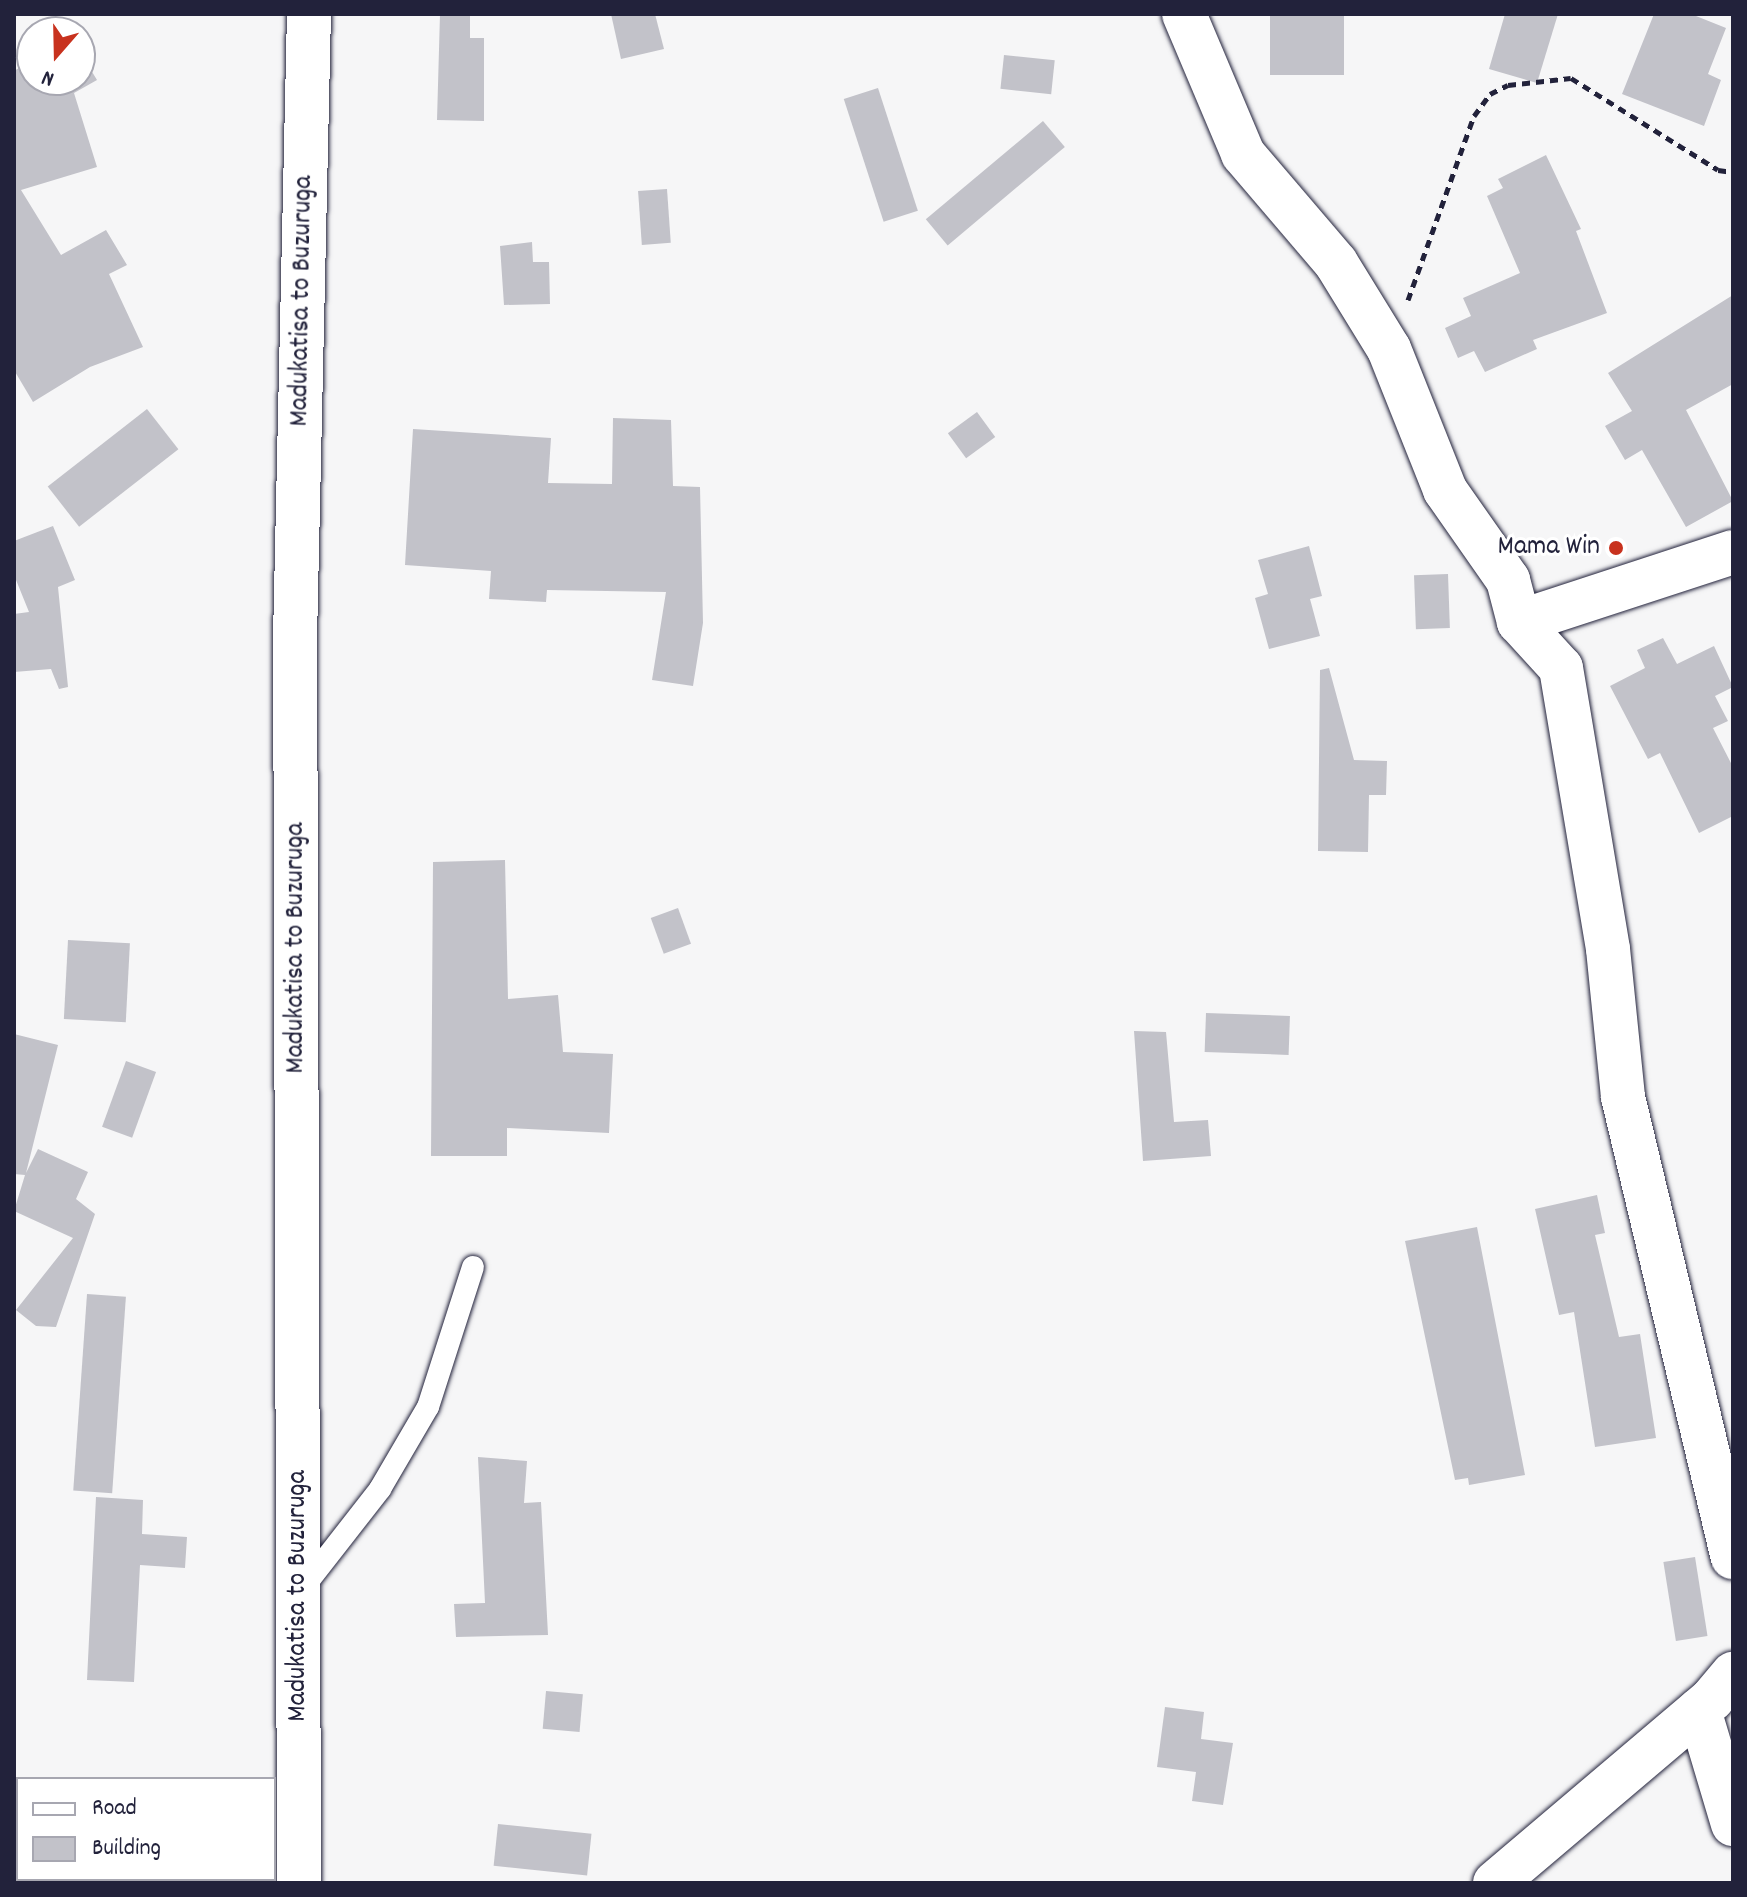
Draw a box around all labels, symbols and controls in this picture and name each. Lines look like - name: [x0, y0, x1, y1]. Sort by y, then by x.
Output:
- north arrow: [16, 16, 96, 96]
- text: N: [38, 61, 59, 94]
- street label: Madukatisa to Buzuruga: [284, 175, 322, 427]
- place label: Mama Win: [1498, 531, 1600, 565]
- marker: Mama Win: [1607, 539, 1625, 557]
- street label: Madukatisa to Buzuruga: [280, 822, 314, 1074]
- street label: Madukatisa to Buzuruga: [282, 1470, 316, 1722]
- legend: [16, 1777, 276, 1881]
- text: Road: [92, 1792, 137, 1826]
- text: Building: [92, 1832, 161, 1866]

